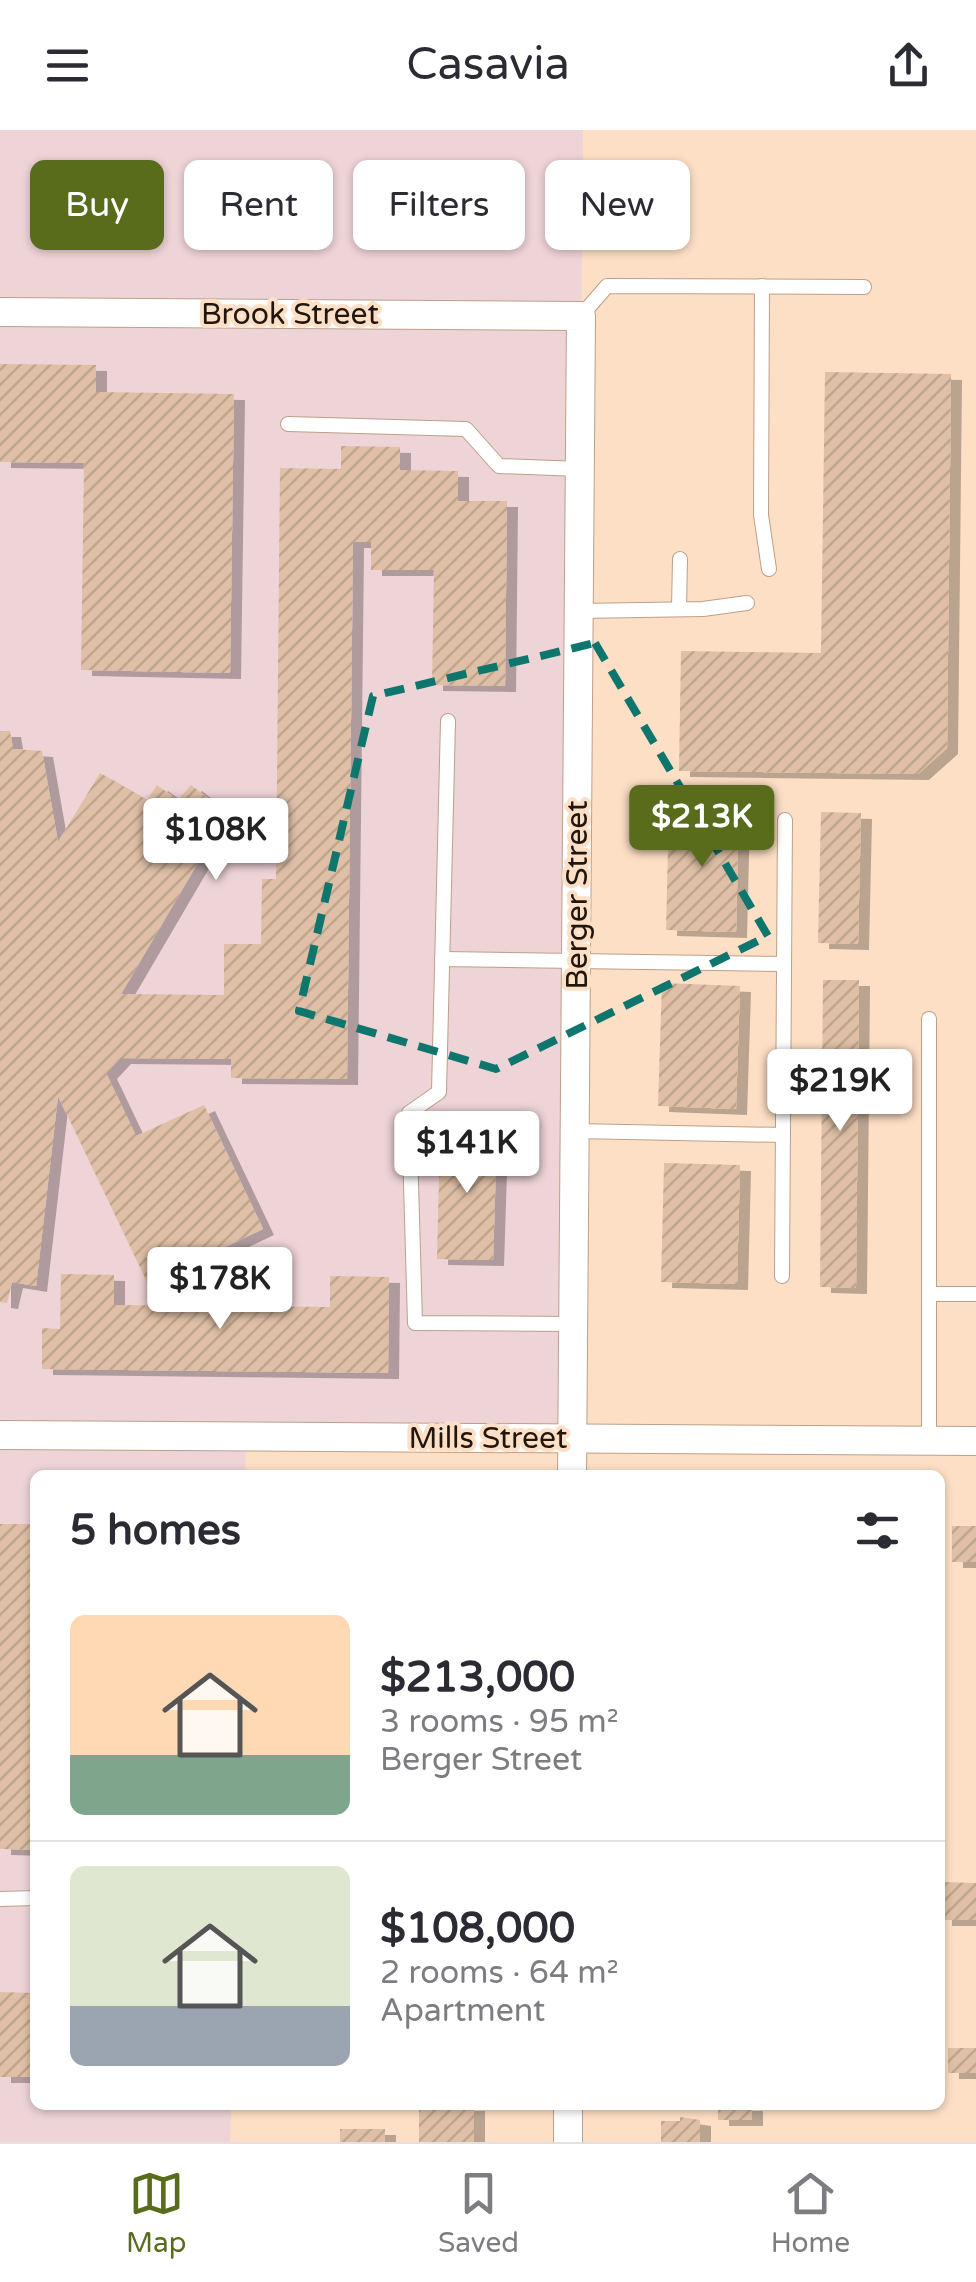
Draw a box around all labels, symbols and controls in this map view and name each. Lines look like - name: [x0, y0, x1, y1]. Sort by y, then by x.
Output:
- icon: menu: [40, 38, 95, 93]
- text: Casavia: [406, 38, 570, 92]
- icon: share: [881, 38, 936, 93]
- chip: Buy: [30, 160, 164, 250]
- chip: Rent: [184, 160, 333, 250]
- chip: Filters: [353, 160, 525, 250]
- chip: New: [545, 160, 690, 250]
- street label: Brook Street: [201, 296, 379, 333]
- pin: $213K: [632, 785, 772, 870]
- pin: $108K: [146, 798, 286, 883]
- text: $213K: [651, 798, 753, 836]
- street label: Berger Street: [559, 800, 596, 990]
- text: $108K: [165, 811, 267, 849]
- pin: $219K: [770, 1049, 910, 1134]
- text: $219K: [789, 1062, 891, 1100]
- pin: $141K: [397, 1111, 537, 1196]
- text: $141K: [416, 1124, 518, 1162]
- pin: $178K: [150, 1247, 290, 1332]
- text: $178K: [169, 1260, 271, 1298]
- street label: Mills Street: [408, 1420, 568, 1457]
- icon: filters: [850, 1503, 905, 1558]
- text: 5 homes: [70, 1505, 241, 1556]
- text: $213,000: [380, 1652, 575, 1703]
- icon: home: [150, 1655, 270, 1775]
- text: 3 rooms · 95 m²: [380, 1703, 619, 1741]
- text: Berger Street: [380, 1741, 582, 1779]
- text: $108,000: [380, 1903, 575, 1954]
- icon: home: [150, 1906, 270, 2026]
- text: 2 rooms · 64 m²: [380, 1954, 619, 1992]
- text: Apartment: [380, 1992, 545, 2030]
- tab: Map: [126, 2166, 186, 2260]
- tab: Saved: [438, 2166, 519, 2260]
- tab: Home: [771, 2166, 850, 2260]

